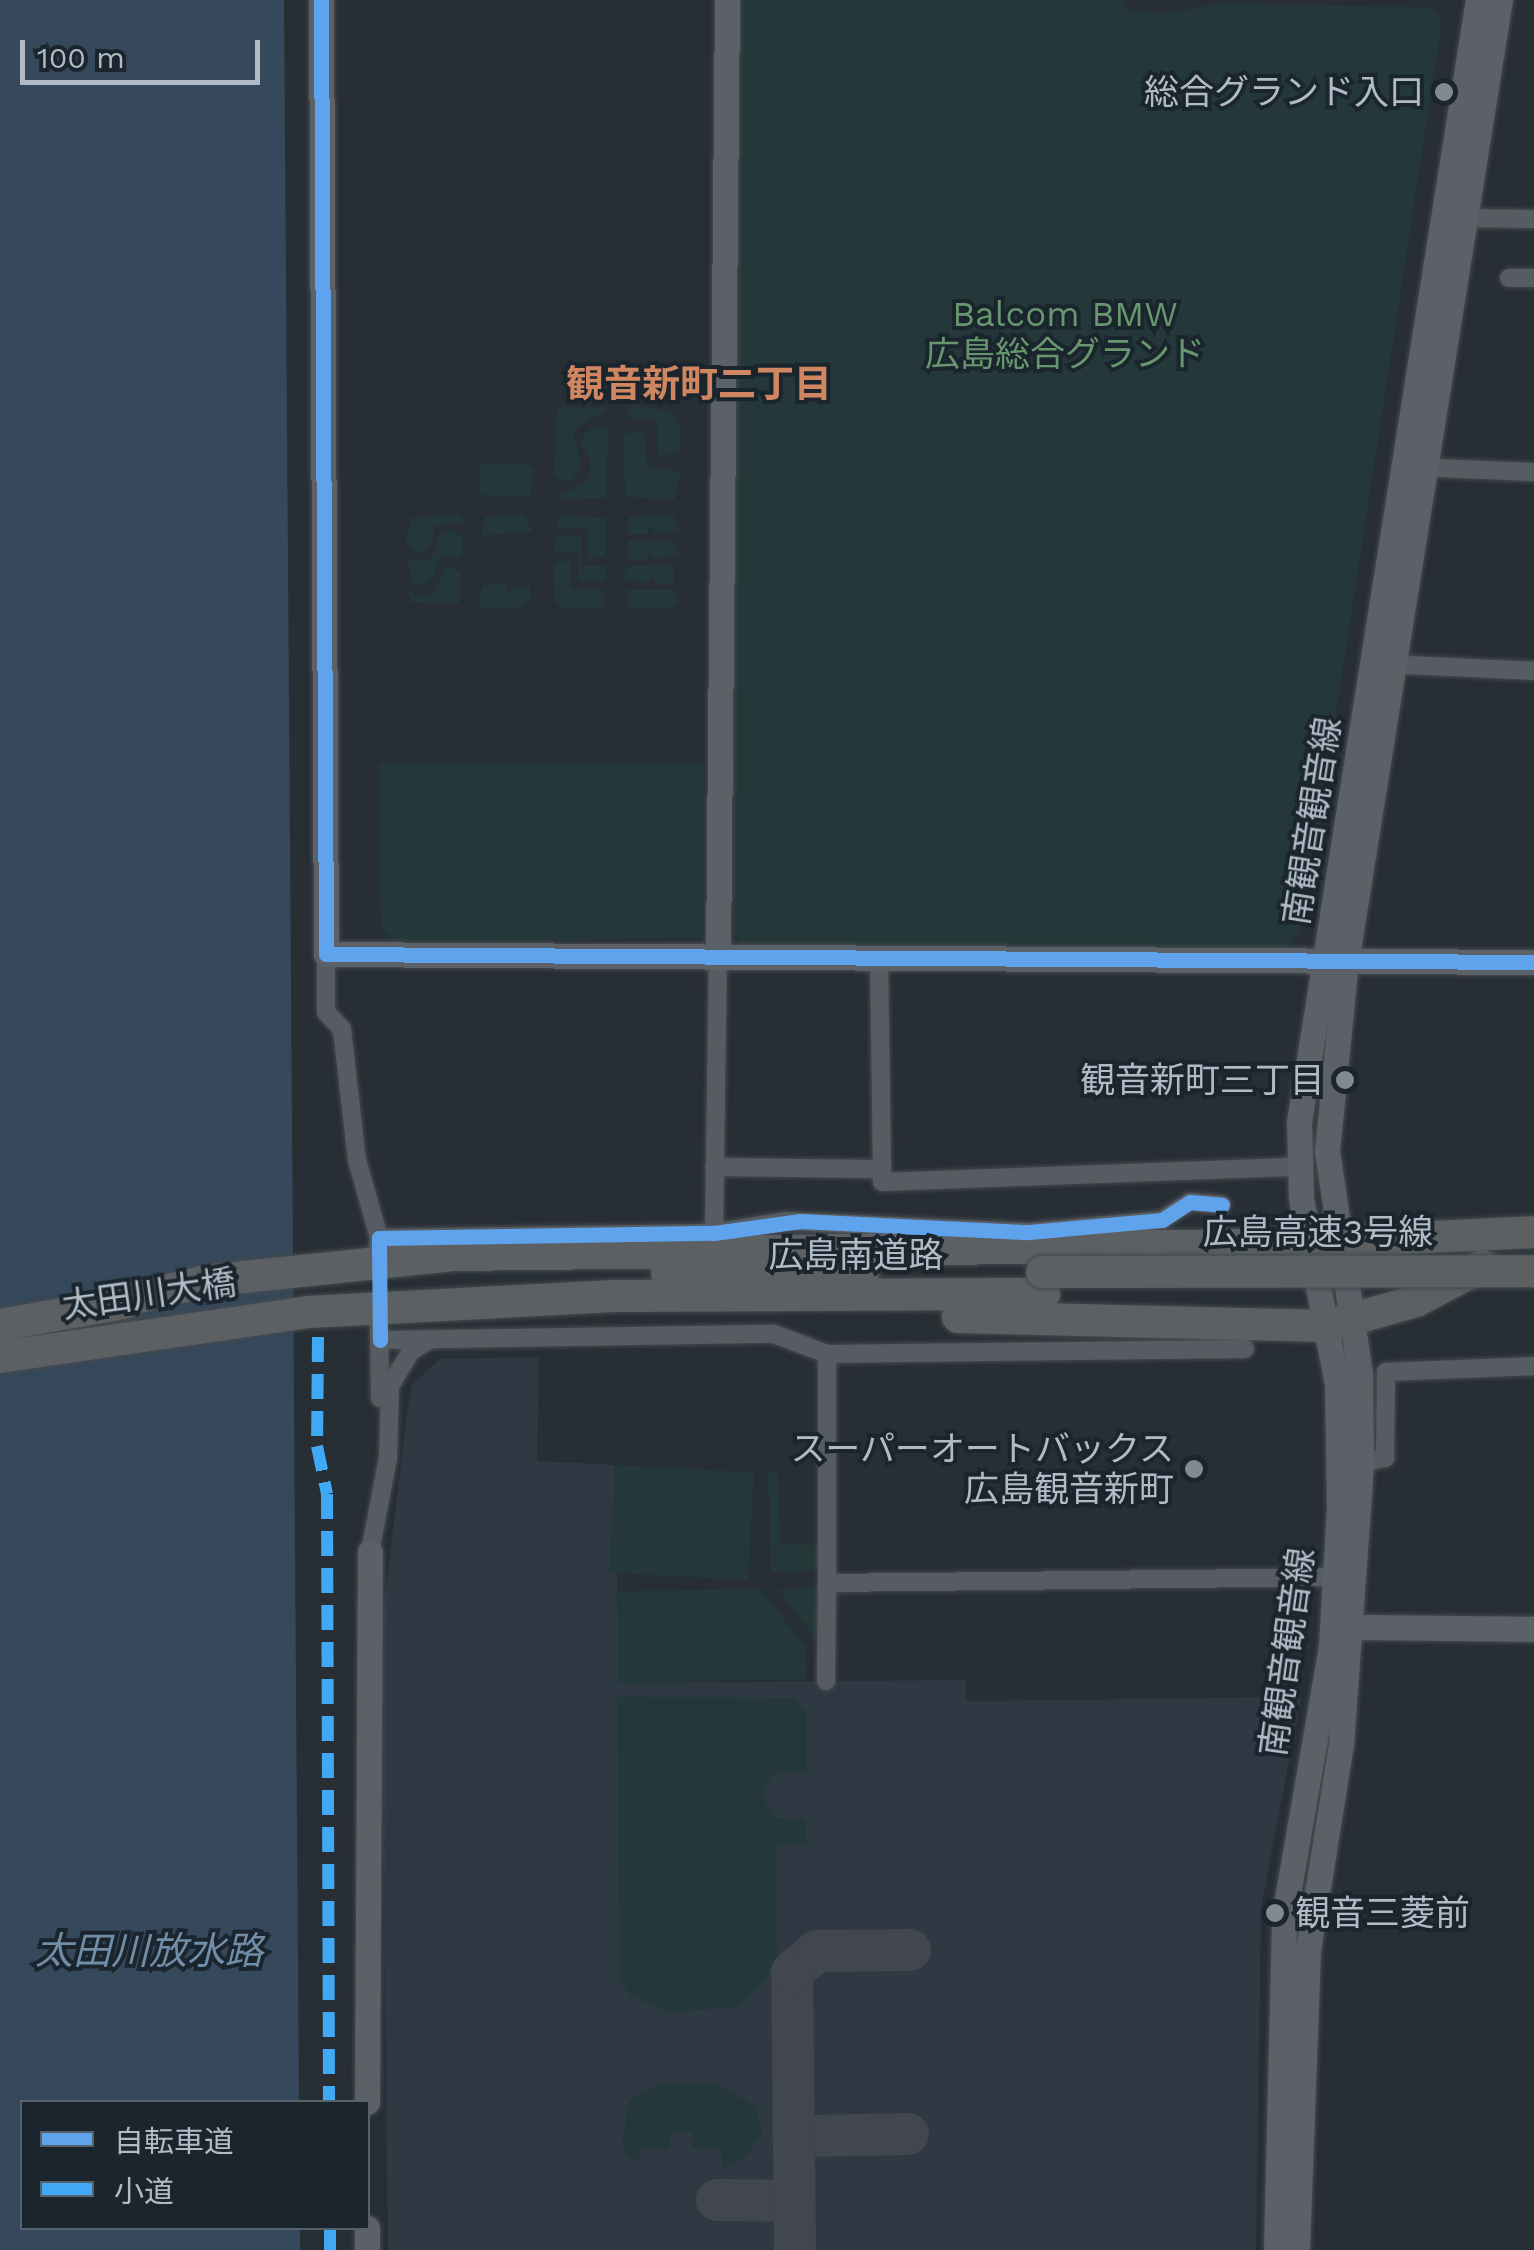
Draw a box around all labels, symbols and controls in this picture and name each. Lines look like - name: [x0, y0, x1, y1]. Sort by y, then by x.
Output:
- scale bar: [25, 20, 265, 82]
- text: 100 m: [37, 40, 125, 75]
- place label: 総合グランド入口: [1144, 71, 1424, 113]
- marker: 総合グランド入口: [1433, 81, 1455, 103]
- park label: Balcom BMW 広島総合グランド: [925, 293, 1205, 375]
- district label: 観音新町二丁目: [566, 362, 832, 408]
- street label: 南観音観音線: [1275, 714, 1349, 928]
- place label: 観音新町三丁目: [1080, 1059, 1325, 1101]
- marker: 観音新町三丁目: [1334, 1069, 1356, 1091]
- street label: 広島高速3号線: [1203, 1211, 1433, 1253]
- street label: 広島南道路: [769, 1234, 943, 1276]
- street label: 太田川大橋: [59, 1261, 239, 1327]
- place label: スーパーオートバックス 広島観音新町: [789, 1428, 1174, 1510]
- marker: スーパーオートバックス 広島観音新町: [1183, 1458, 1205, 1480]
- street label: 南観音観音線: [1252, 1545, 1322, 1759]
- place label: 観音三菱前: [1295, 1892, 1470, 1934]
- marker: 観音三菱前: [1264, 1902, 1286, 1924]
- water label: 太田川放水路: [35, 1929, 263, 1975]
- legend: [20, 2100, 370, 2230]
- text: 自転車道: [114, 2124, 234, 2159]
- text: 小道: [114, 2174, 174, 2209]

